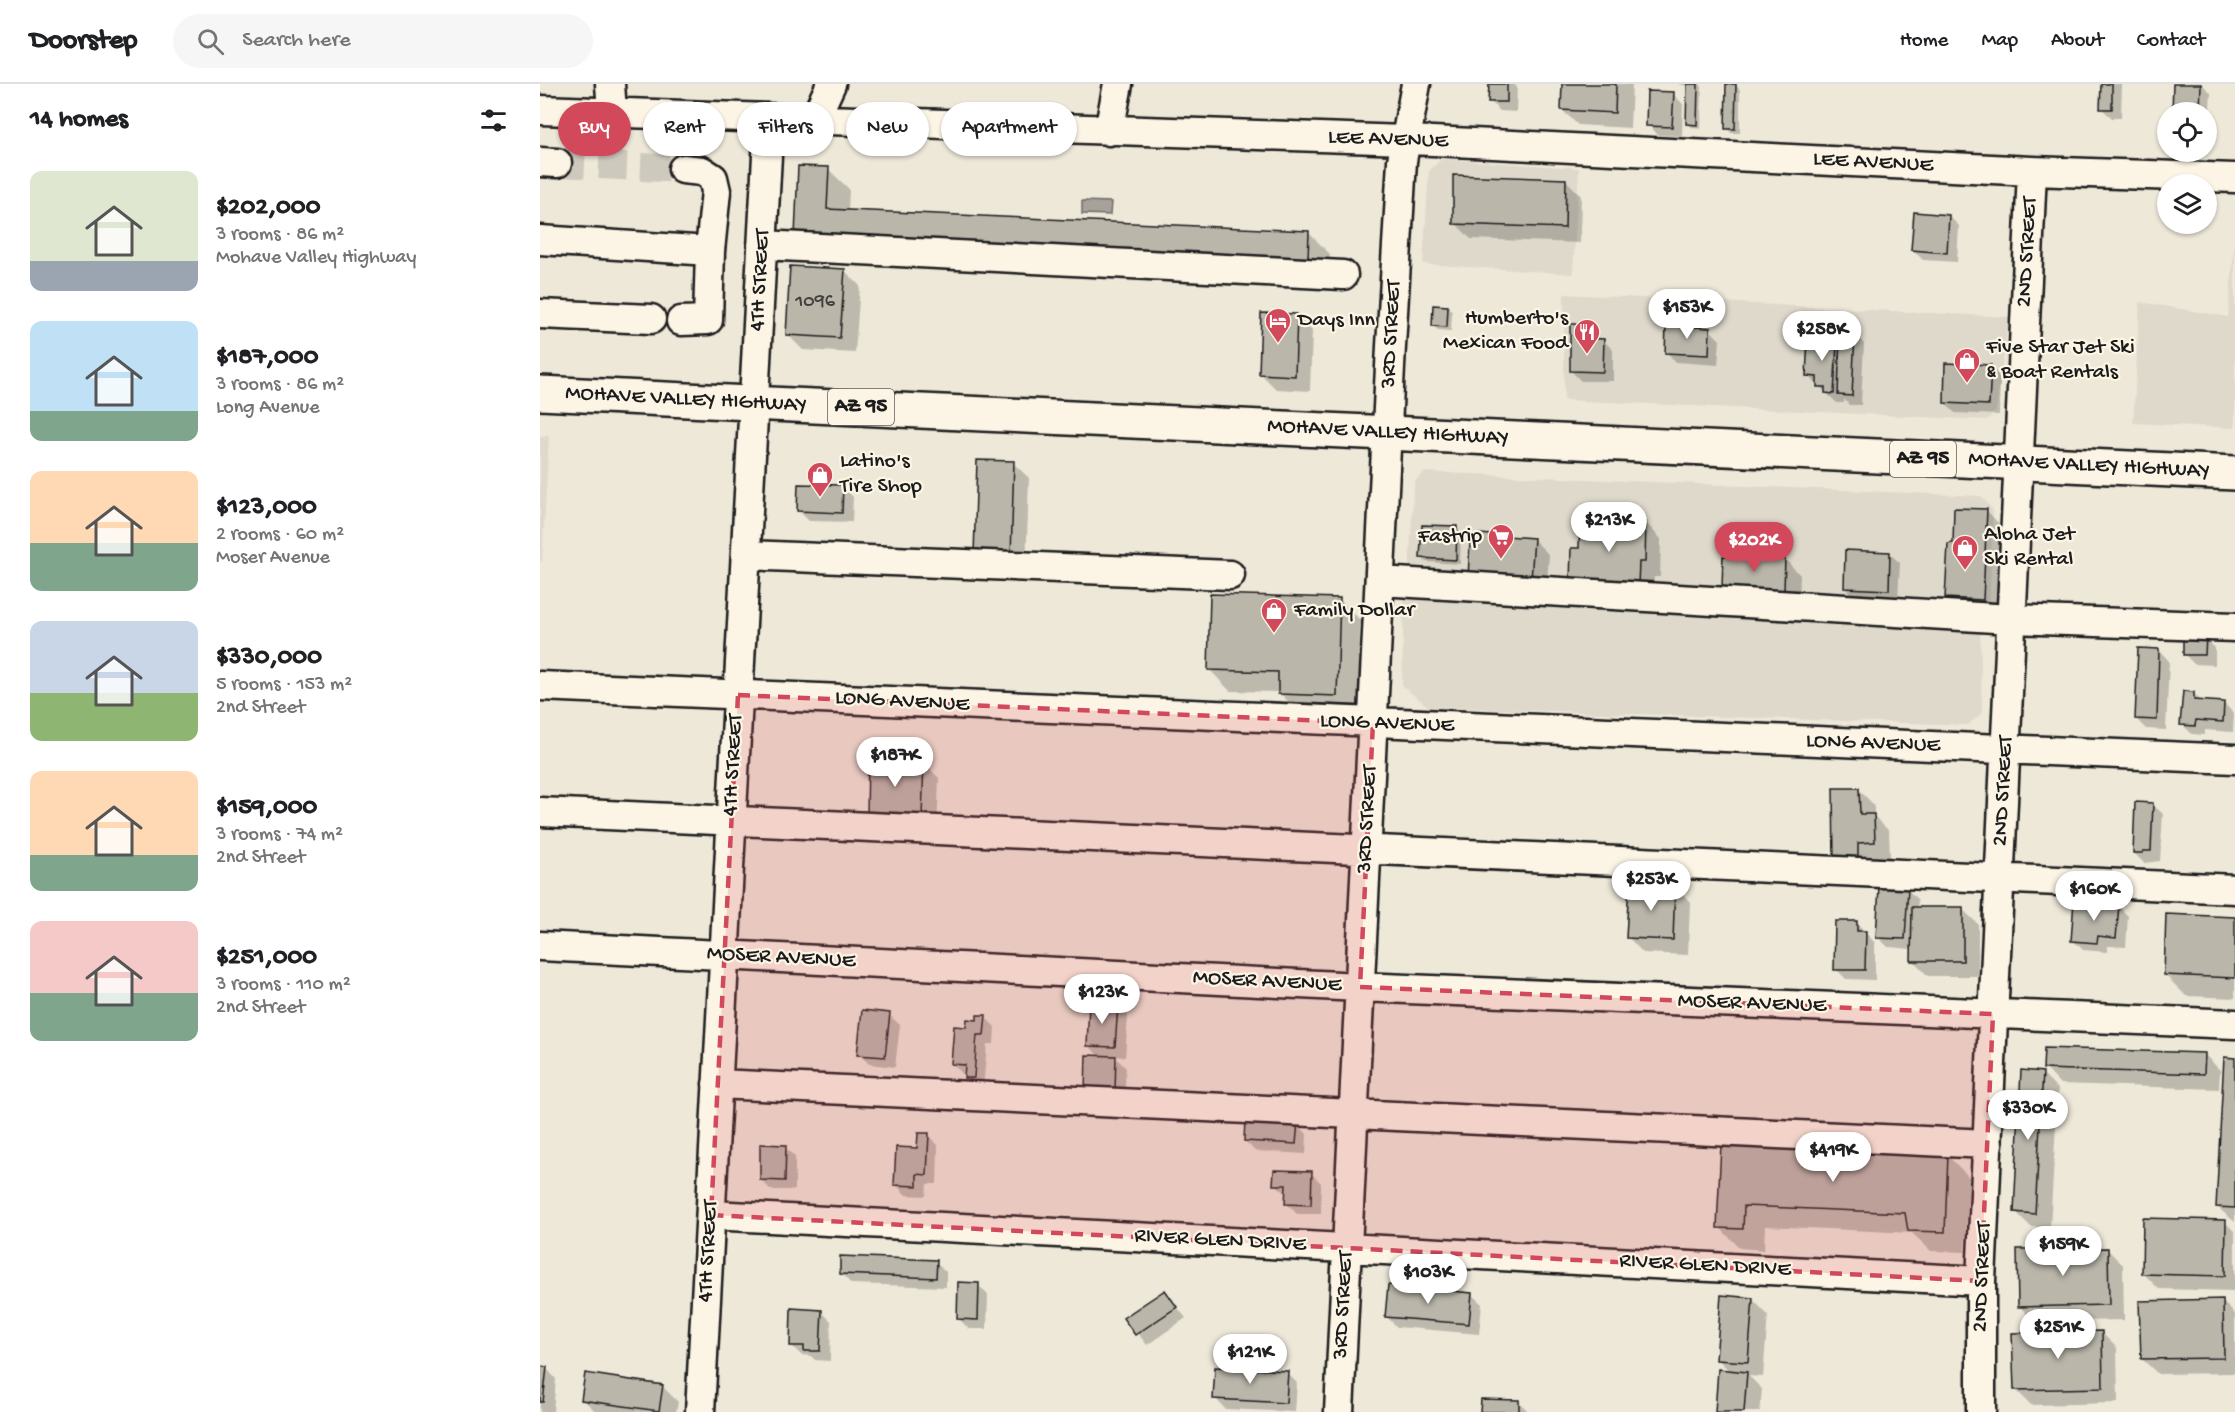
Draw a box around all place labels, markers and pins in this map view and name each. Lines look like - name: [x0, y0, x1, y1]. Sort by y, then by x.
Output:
- pin: $153K: [1645, 289, 1729, 340]
- hotel icon: Days Inn: [1263, 306, 1293, 344]
- place label: Humberto's Mexican Food: [1443, 306, 1570, 357]
- place label: Days Inn: [1296, 308, 1375, 334]
- pin: $258K: [1780, 311, 1864, 362]
- restaurant icon: Humberto's Mexican Food: [1572, 317, 1602, 355]
- place label: Five Star Jet Ski & Boat Rentals: [1985, 335, 2135, 386]
- shop icon: Five Star Jet Ski & Boat Rentals: [1952, 346, 1982, 384]
- place label: Latino's Tire Shop: [838, 449, 922, 500]
- shop icon: Latino's Tire Shop: [805, 460, 835, 498]
- pin: $213K: [1567, 502, 1651, 553]
- supermarket icon: Fastrip: [1486, 522, 1516, 560]
- pin: $202K: [1712, 522, 1796, 573]
- place label: Aloha Jet Ski Rental: [1984, 522, 2076, 573]
- place label: Fastrip: [1417, 524, 1482, 550]
- shop icon: Aloha Jet Ski Rental: [1950, 533, 1980, 571]
- shop icon: Family Dollar: [1259, 596, 1289, 634]
- place label: Family Dollar: [1293, 598, 1416, 624]
- pin: $187K: [853, 737, 937, 788]
- pin: $253K: [1609, 861, 1693, 912]
- pin: $160K: [2052, 871, 2136, 922]
- pin: $123K: [1060, 974, 1144, 1025]
- pin: $330K: [1986, 1090, 2070, 1141]
- pin: $419K: [1791, 1132, 1875, 1183]
- pin: $159K: [2021, 1226, 2105, 1277]
- pin: $103K: [1386, 1254, 1470, 1305]
- pin: $251K: [2016, 1309, 2100, 1360]
- pin: $121K: [1208, 1334, 1292, 1385]

